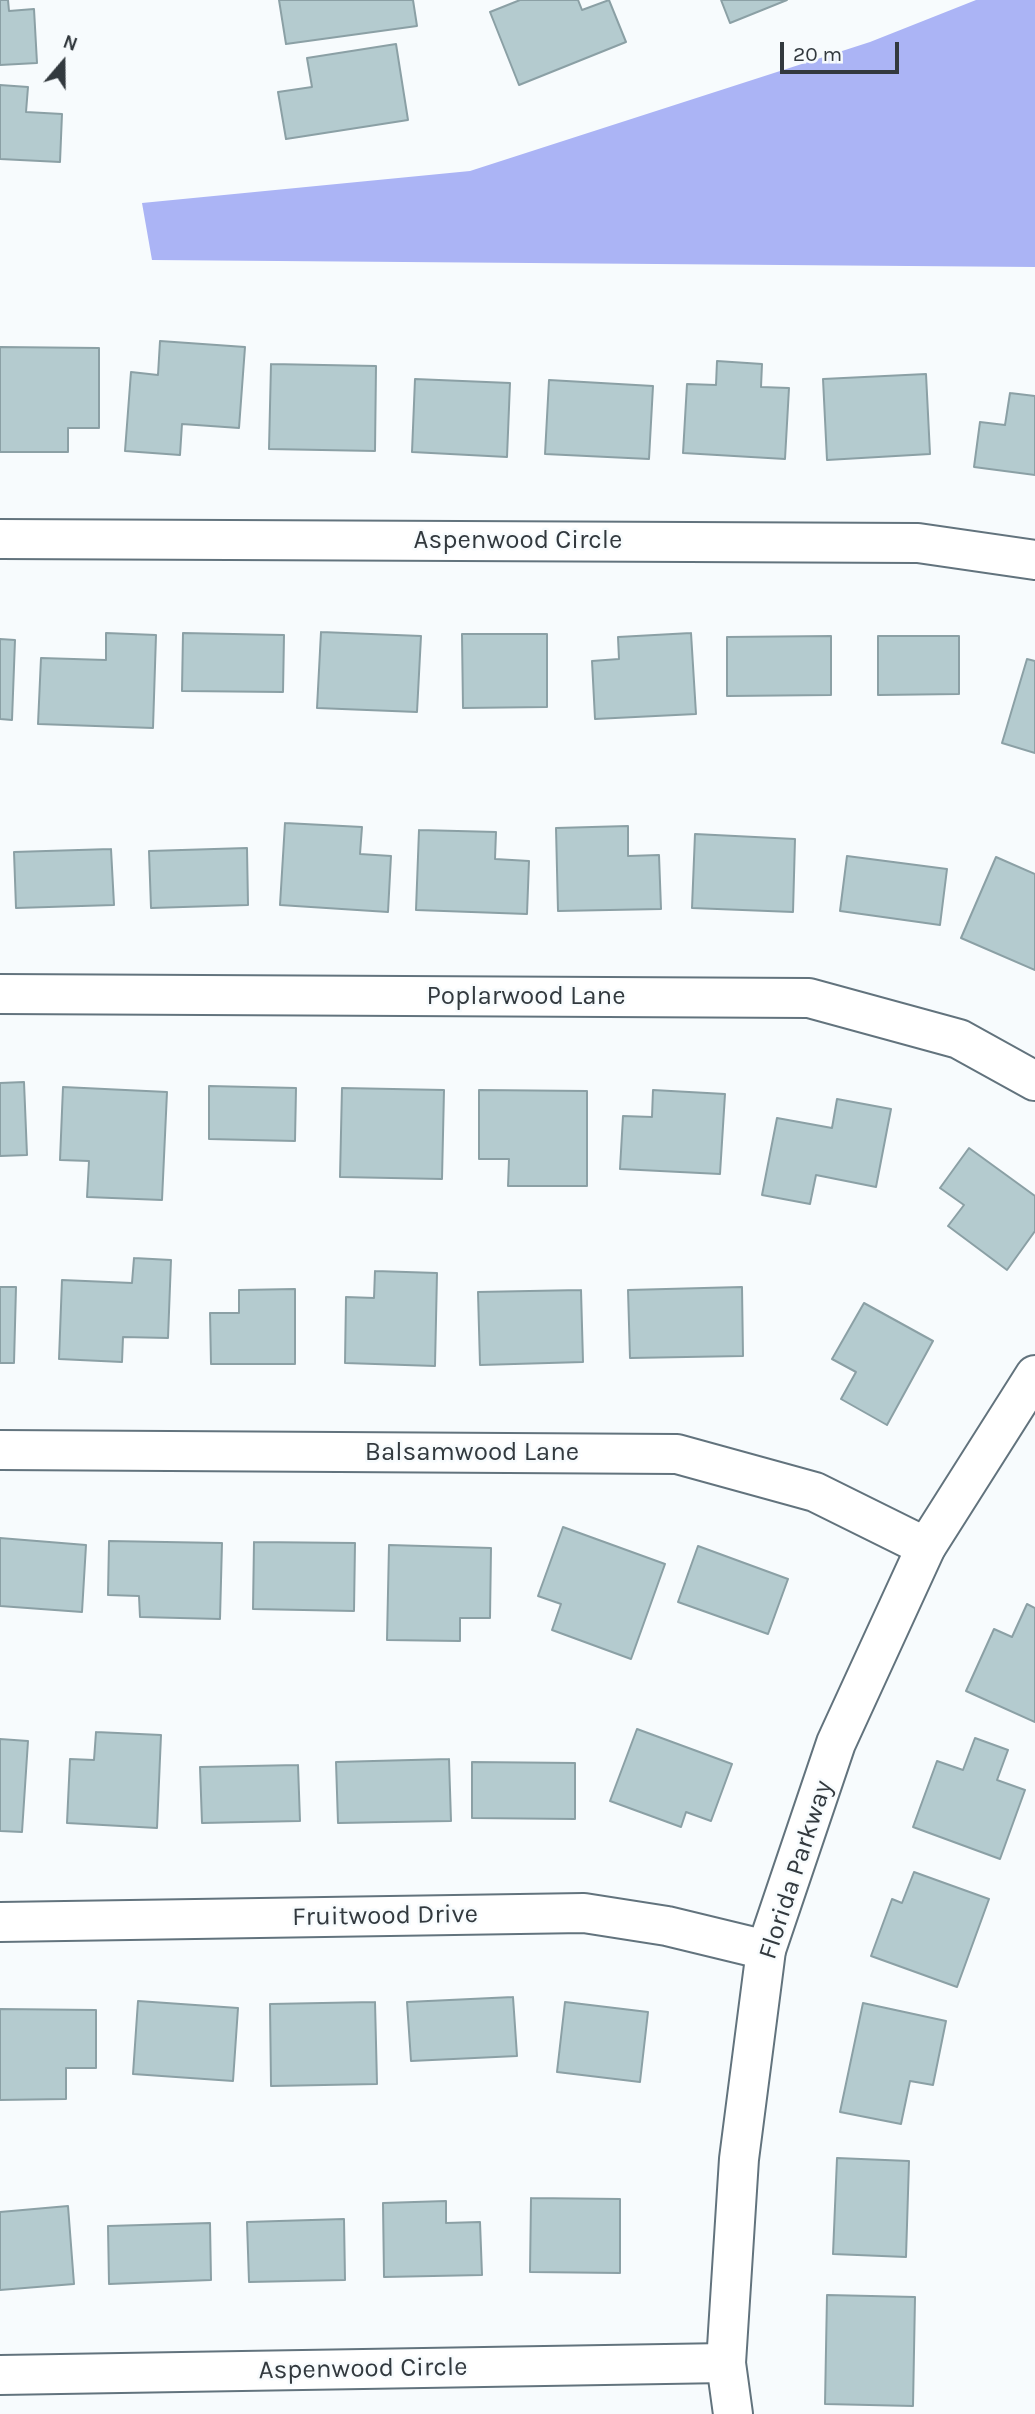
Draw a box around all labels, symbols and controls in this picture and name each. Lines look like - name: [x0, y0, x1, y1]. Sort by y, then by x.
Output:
- north arrow: [28, 28, 98, 98]
- scale bar: [783, 28, 902, 72]
- text: N: [60, 31, 80, 56]
- text: 20 m: [793, 42, 842, 66]
- street label: Aspenwood Circle: [414, 525, 622, 557]
- street label: Poplarwood Lane: [426, 981, 626, 1013]
- street label: Balsamwood Lane: [365, 1437, 579, 1469]
- street label: Florida Parkway: [752, 1777, 840, 1963]
- street label: Fruitwood Drive: [292, 1899, 478, 1933]
- street label: Aspenwood Circle: [258, 2352, 468, 2386]

